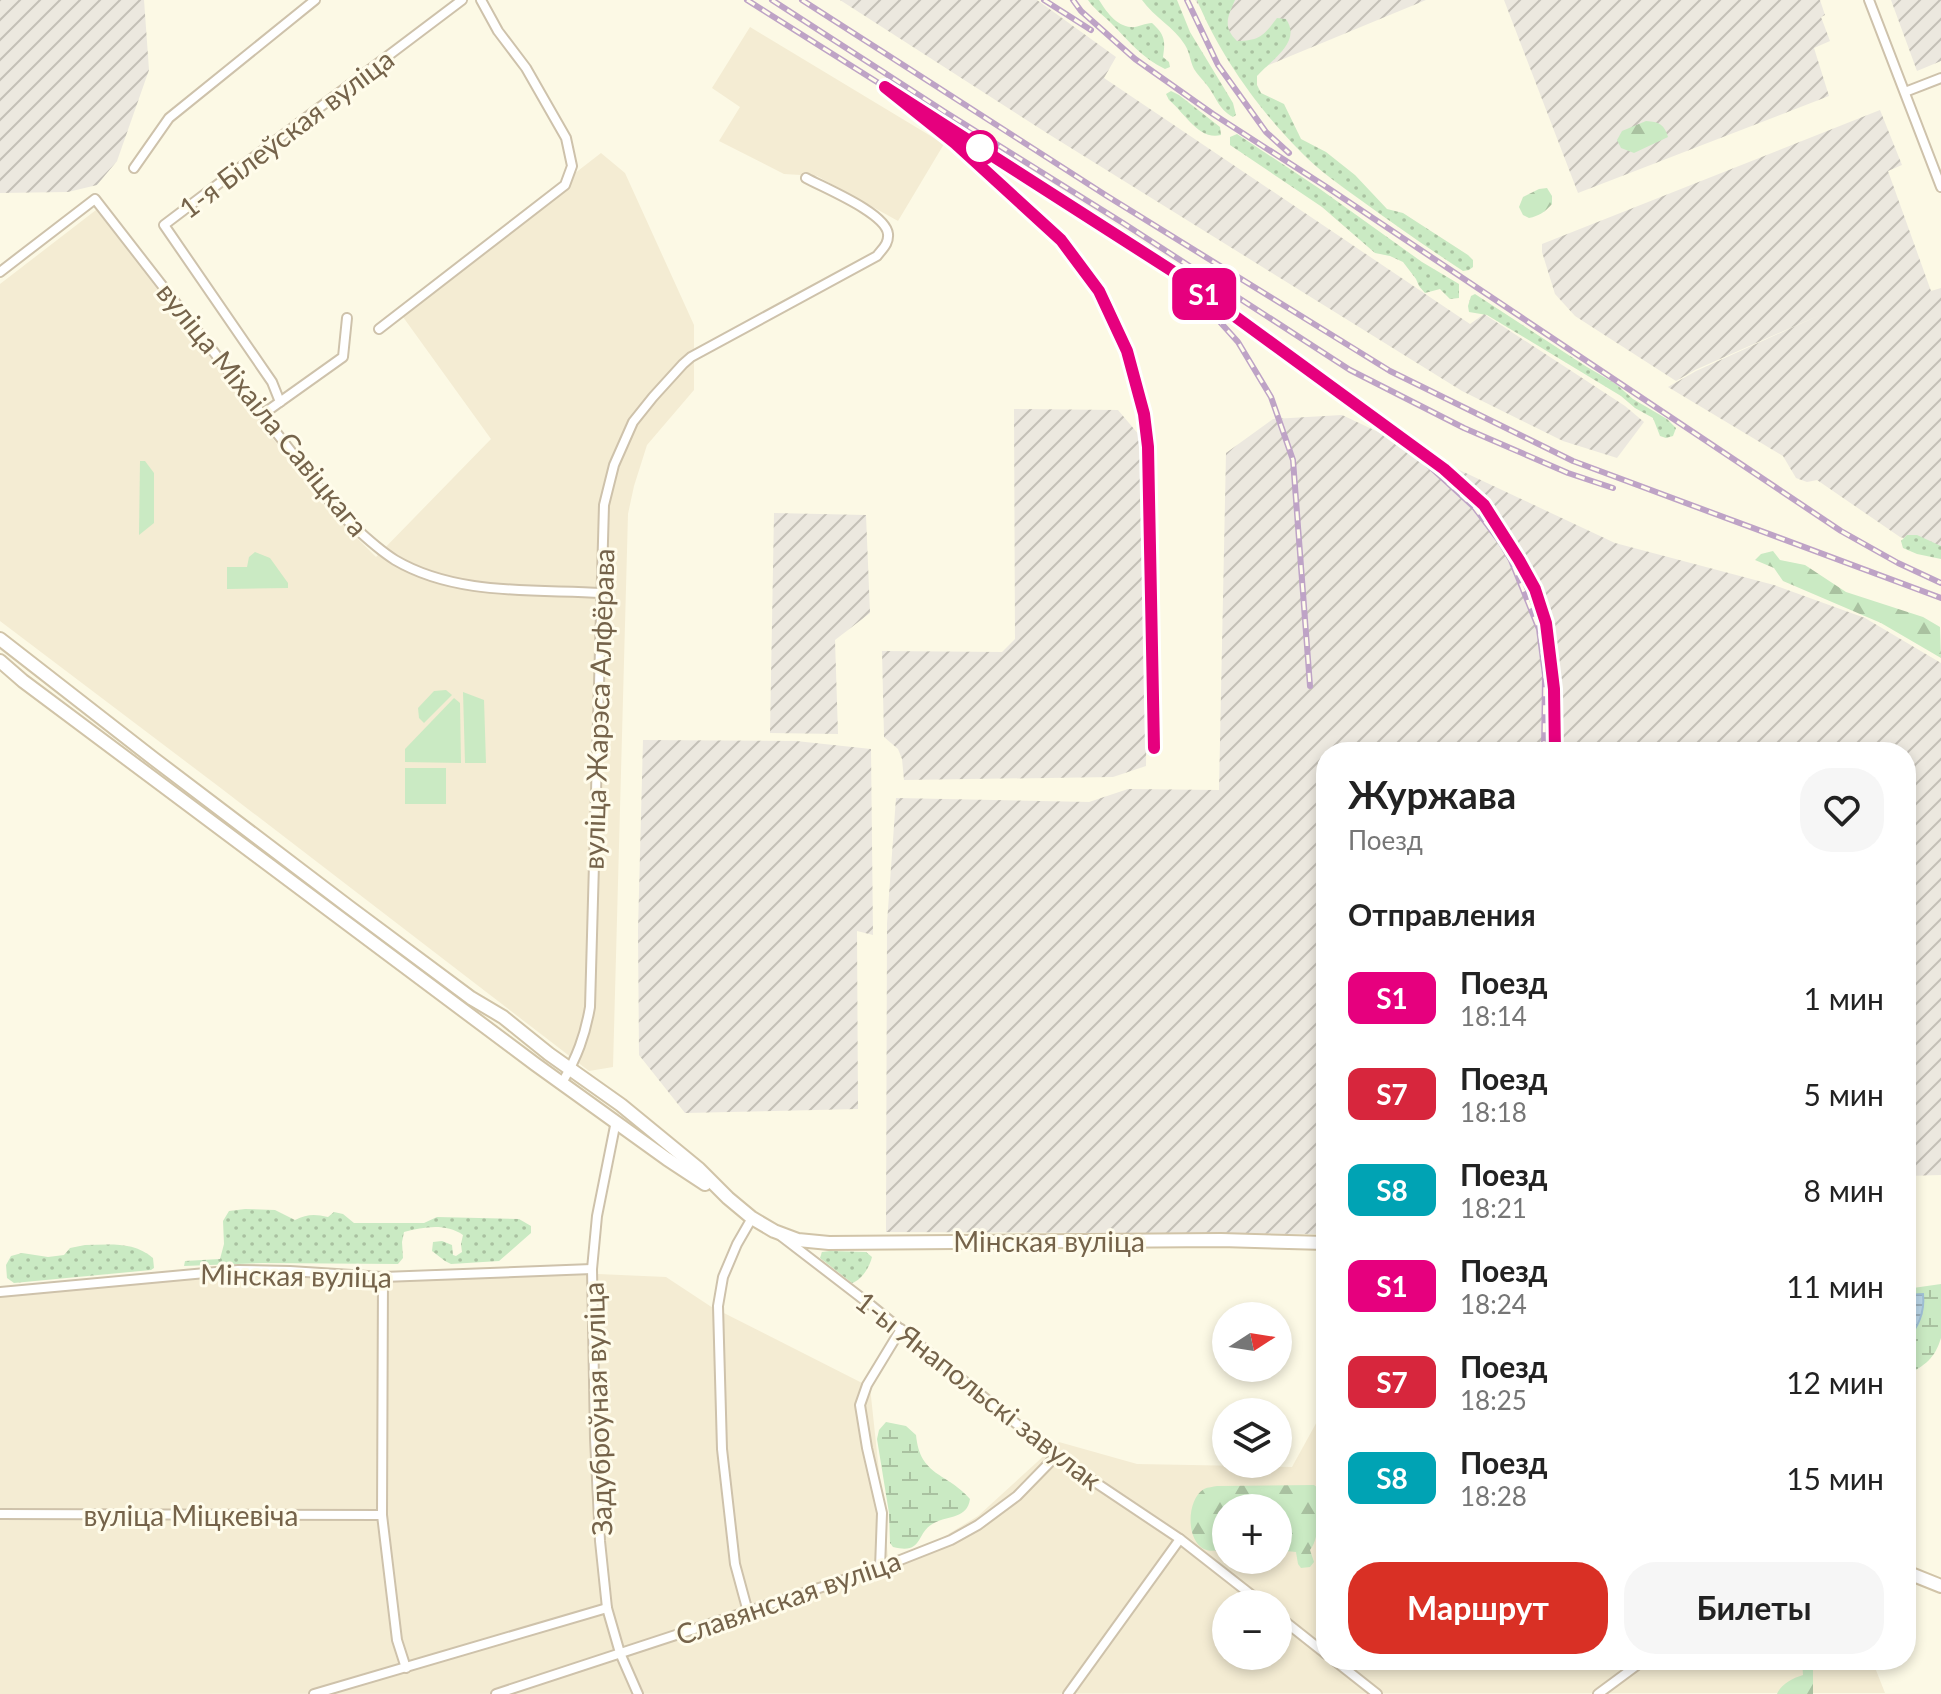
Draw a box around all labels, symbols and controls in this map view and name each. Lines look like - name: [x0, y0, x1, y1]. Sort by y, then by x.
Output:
- street label: 1-я Білеўская вуліца: [172, 41, 400, 225]
- unlabelled marker: [963, 131, 997, 165]
- line badge: S1: [1168, 268, 1240, 320]
- street label: вуліца Міхаіла Савіцкага: [150, 275, 376, 543]
- text: S1: [1188, 277, 1220, 311]
- street label: вуліца Жарэса Алфёрава: [575, 548, 621, 870]
- button: heart: [1800, 768, 1884, 852]
- text: Журжава: [1348, 771, 1516, 817]
- text: Поезд: [1348, 824, 1423, 856]
- text: Отправления: [1348, 896, 1536, 932]
- text: Поезд: [1460, 964, 1548, 1000]
- text: 1 мин: [1804, 980, 1884, 1016]
- text: S1: [1376, 981, 1408, 1015]
- text: 18:14: [1460, 1000, 1527, 1032]
- text: Поезд: [1460, 1060, 1548, 1096]
- text: 5 мин: [1804, 1076, 1884, 1112]
- text: S7: [1376, 1077, 1408, 1111]
- text: 18:18: [1460, 1096, 1527, 1128]
- text: Поезд: [1460, 1156, 1548, 1192]
- text: 8 мин: [1804, 1172, 1884, 1208]
- text: S8: [1376, 1173, 1408, 1207]
- text: 18:21: [1460, 1192, 1527, 1224]
- street label: Мінская вуліца: [953, 1224, 1145, 1258]
- text: Поезд: [1460, 1252, 1548, 1288]
- street label: Мінская вуліца: [200, 1256, 392, 1294]
- text: 11 мин: [1786, 1268, 1884, 1304]
- text: S1: [1376, 1269, 1408, 1303]
- street label: Задуброўная вуліца: [576, 1281, 618, 1537]
- street label: 1-ы Янапольскі завулак: [849, 1283, 1109, 1497]
- text: 18:24: [1460, 1288, 1527, 1320]
- north arrow: [1212, 1302, 1292, 1382]
- map controls: [1212, 1302, 1292, 1670]
- text: Поезд: [1460, 1348, 1548, 1384]
- text: 12 мин: [1786, 1364, 1884, 1400]
- text: S7: [1376, 1365, 1408, 1399]
- text: 18:25: [1460, 1384, 1527, 1416]
- button: layers: [1212, 1398, 1292, 1478]
- text: Поезд: [1460, 1444, 1548, 1480]
- text: 15 мин: [1786, 1460, 1884, 1496]
- text: S8: [1376, 1461, 1408, 1495]
- text: 18:28: [1460, 1480, 1527, 1512]
- button: +: [1212, 1494, 1292, 1574]
- street label: вуліца Міцкевіча: [84, 1498, 298, 1532]
- street label: Славянская вуліца: [671, 1543, 905, 1651]
- button: Маршрут: [1348, 1562, 1608, 1654]
- button: Билеты: [1624, 1562, 1884, 1654]
- button: −: [1212, 1590, 1292, 1670]

